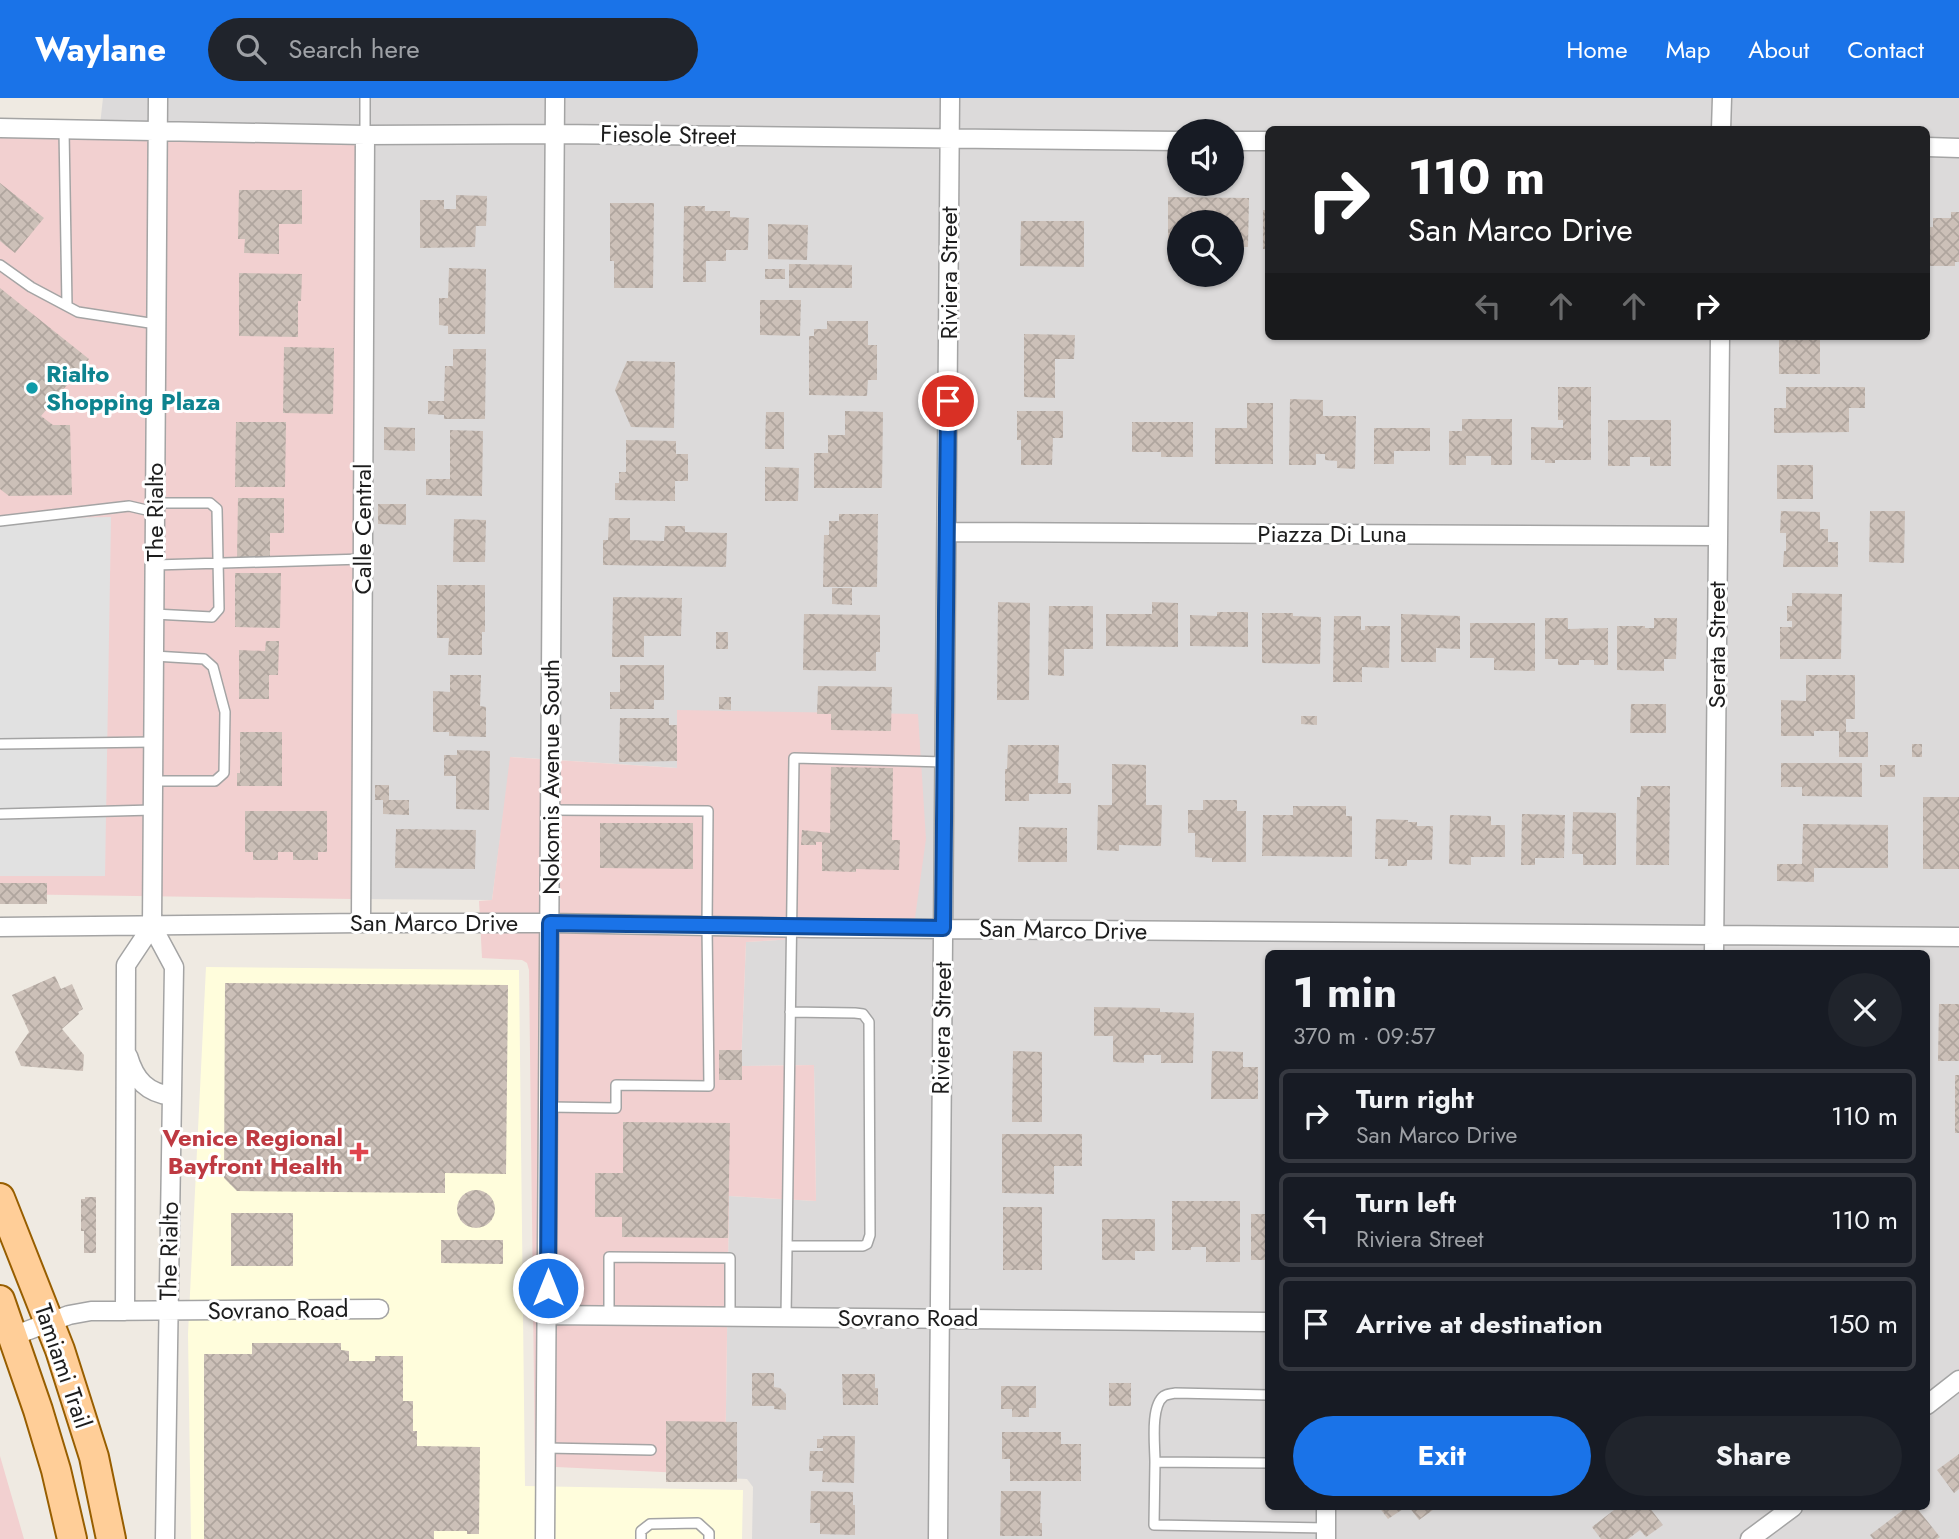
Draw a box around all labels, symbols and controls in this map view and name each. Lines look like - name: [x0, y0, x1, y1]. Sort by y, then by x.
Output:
- search box: [208, 18, 698, 81]
- text: Waylane: [35, 26, 166, 73]
- icon: search: [232, 30, 270, 68]
- text: Search here: [288, 30, 420, 68]
- text: Home: [1566, 32, 1628, 67]
- text: Map: [1666, 32, 1710, 67]
- text: About: [1748, 32, 1809, 67]
- text: Contact: [1847, 32, 1924, 67]
- street label: Fiesole Street: [600, 116, 736, 153]
- map controls: [1167, 119, 1244, 287]
- button: sound: [1167, 119, 1244, 196]
- text: 110 m: [1408, 142, 1545, 212]
- icon: right: [1293, 154, 1384, 245]
- street label: Riviera Street: [931, 206, 966, 340]
- text: San Marco Drive: [1408, 207, 1633, 253]
- button: search: [1167, 210, 1244, 287]
- icon: left: [1469, 287, 1507, 325]
- icon: ahead: [1542, 287, 1580, 325]
- icon: ahead: [1615, 287, 1653, 325]
- icon: right: [1688, 287, 1726, 325]
- place label: Rialto Shopping Plaza: [46, 356, 221, 419]
- pin: [918, 371, 978, 431]
- marker: Rialto Shopping Plaza: [24, 380, 40, 396]
- icon: arrive: [929, 382, 967, 420]
- street label: The Rialto: [137, 463, 172, 561]
- street label: Calle Central: [345, 463, 380, 595]
- street label: Piazza Di Luna: [1257, 516, 1407, 551]
- street label: Serata Street: [1699, 581, 1734, 709]
- street label: Nokomis Avenue South: [533, 659, 568, 895]
- street label: San Marco Drive: [350, 905, 518, 940]
- street label: San Marco Drive: [978, 911, 1148, 948]
- street label: Riviera Street: [923, 961, 960, 1095]
- text: 1 min: [1293, 962, 1397, 1023]
- button: close: [1828, 973, 1902, 1047]
- text: 370 m · 09:57: [1293, 1019, 1436, 1053]
- text: Turn right: [1356, 1080, 1474, 1118]
- icon: right: [1297, 1097, 1335, 1135]
- text: 110 m: [1831, 1097, 1898, 1135]
- text: San Marco Drive: [1356, 1118, 1517, 1152]
- place label: Venice Regional Bayfront Health: [161, 1120, 343, 1183]
- marker: Venice Regional Bayfront Health: [349, 1142, 369, 1162]
- text: Turn left: [1356, 1184, 1456, 1222]
- street label: The Rialto: [150, 1201, 187, 1301]
- icon: left: [1297, 1201, 1335, 1239]
- text: 110 m: [1831, 1201, 1898, 1239]
- text: Riviera Street: [1356, 1222, 1484, 1256]
- position arrow: [511, 1251, 585, 1325]
- street label: Sovrano Road: [207, 1291, 349, 1328]
- street label: Tamiami Trail: [26, 1299, 101, 1433]
- street label: Sovrano Road: [838, 1300, 978, 1335]
- icon: arrive: [1297, 1305, 1335, 1343]
- text: Arrive at destination: [1356, 1305, 1603, 1343]
- text: 150 m: [1828, 1305, 1898, 1343]
- button: Exit: [1293, 1416, 1591, 1496]
- button: Share: [1605, 1416, 1902, 1496]

